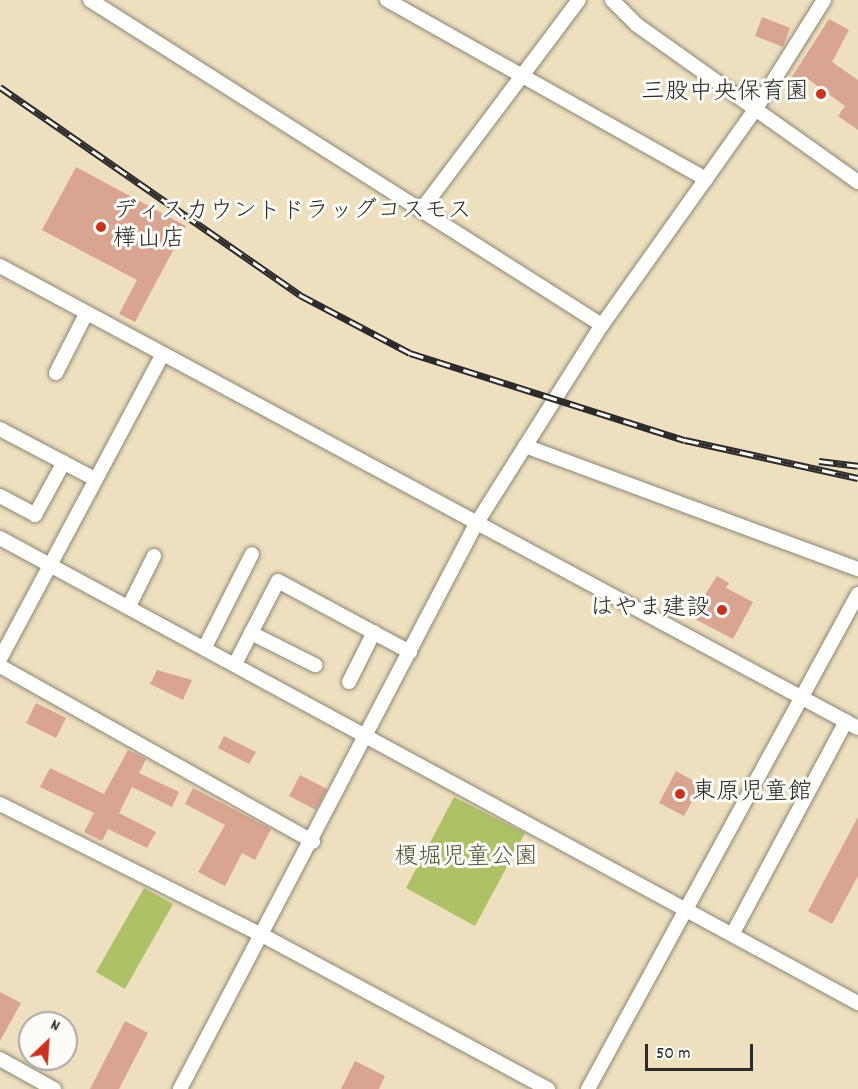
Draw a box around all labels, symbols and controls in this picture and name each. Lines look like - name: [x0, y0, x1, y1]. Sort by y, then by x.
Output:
- place label: 三股中央保育園: [641, 80, 809, 108]
- marker: 三股中央保育園: [814, 87, 828, 101]
- place label: ディスカウントドラッグコスモス 樺山店: [113, 199, 473, 255]
- marker: ディスカウントドラッグコスモス 樺山店: [94, 220, 108, 234]
- place label: はやま建設: [590, 596, 710, 624]
- marker: はやま建設: [715, 603, 729, 617]
- place label: 東原児童館: [692, 780, 812, 808]
- marker: 東原児童館: [673, 787, 687, 801]
- park label: 榎堀児童公園: [394, 845, 538, 873]
- north arrow: [18, 1011, 78, 1071]
- text: N: [47, 1014, 63, 1038]
- scale bar: [648, 1032, 756, 1070]
- text: 50 m: [656, 1042, 691, 1067]

